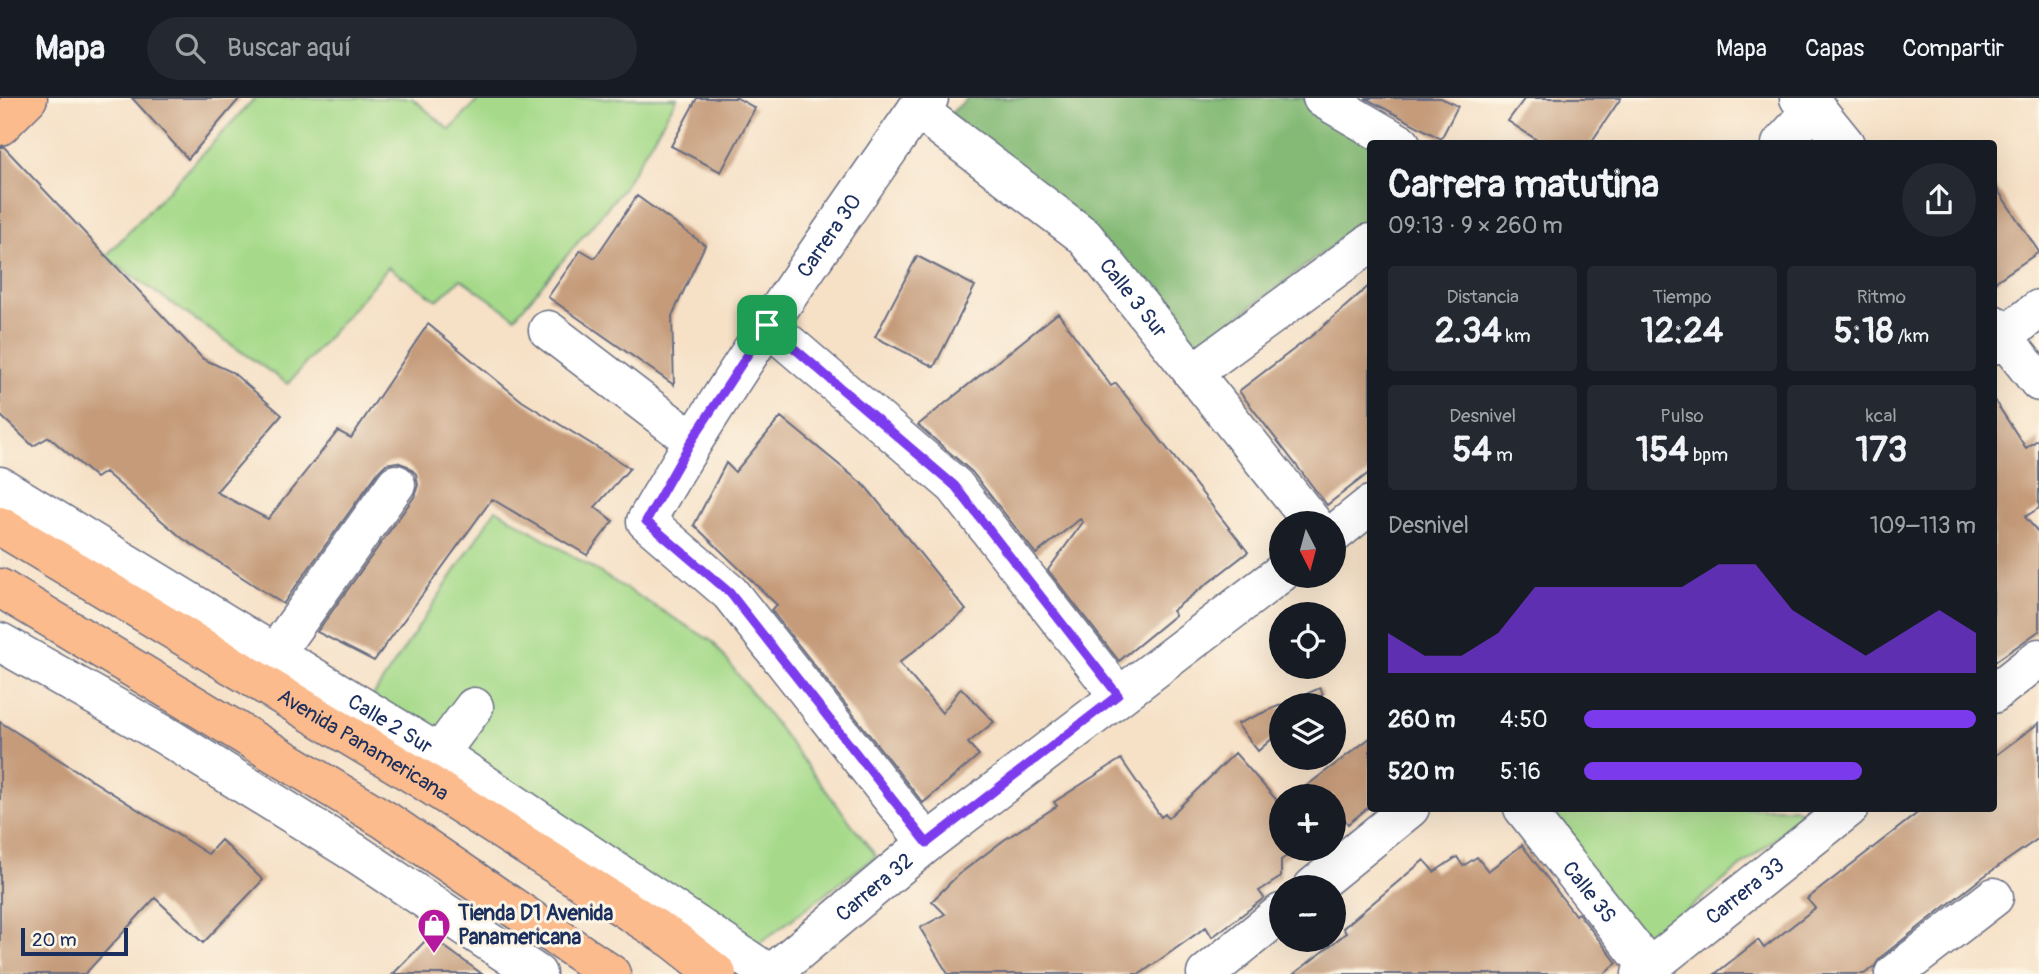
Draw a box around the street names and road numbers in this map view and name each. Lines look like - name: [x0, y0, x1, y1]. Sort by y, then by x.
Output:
- street label: Carrera 30: [791, 189, 867, 283]
- street label: Calle 3 Sur: [1093, 253, 1174, 344]
- street label: Avenida Panamericana: [273, 683, 454, 807]
- street label: Calle 2 Sur: [343, 688, 438, 760]
- street label: Carrera 32: [830, 847, 919, 927]
- street label: Carrera 33: [1700, 851, 1790, 931]
- street label: Calle 3S: [1557, 856, 1622, 928]

